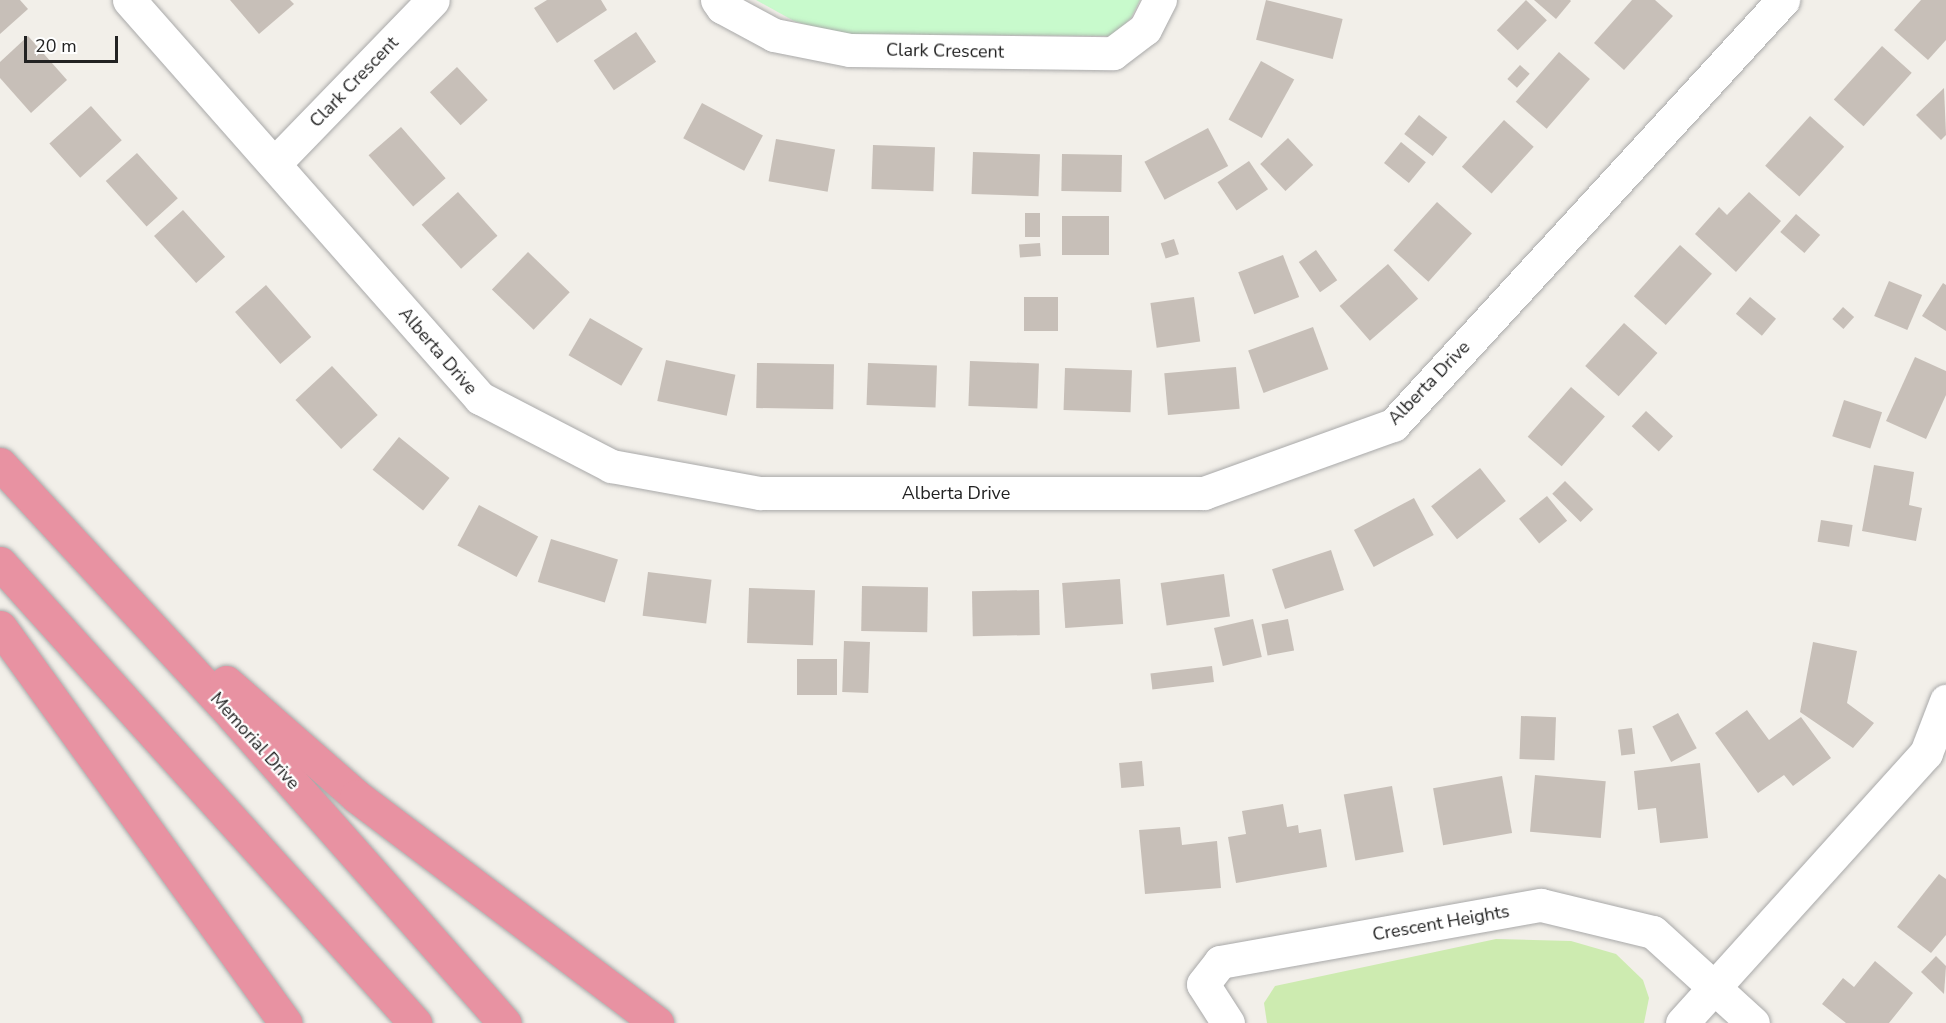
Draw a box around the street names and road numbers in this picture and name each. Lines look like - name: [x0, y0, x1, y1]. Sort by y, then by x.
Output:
- street label: Clark Crescent: [305, 32, 403, 132]
- street label: Clark Crescent: [886, 39, 1004, 63]
- street label: Alberta Drive: [394, 303, 482, 399]
- street label: Alberta Drive: [1384, 336, 1474, 430]
- street label: Alberta Drive: [902, 482, 1010, 504]
- street label: Memorial Drive: [206, 688, 304, 794]
- street label: Crescent Heights: [1371, 900, 1511, 946]

